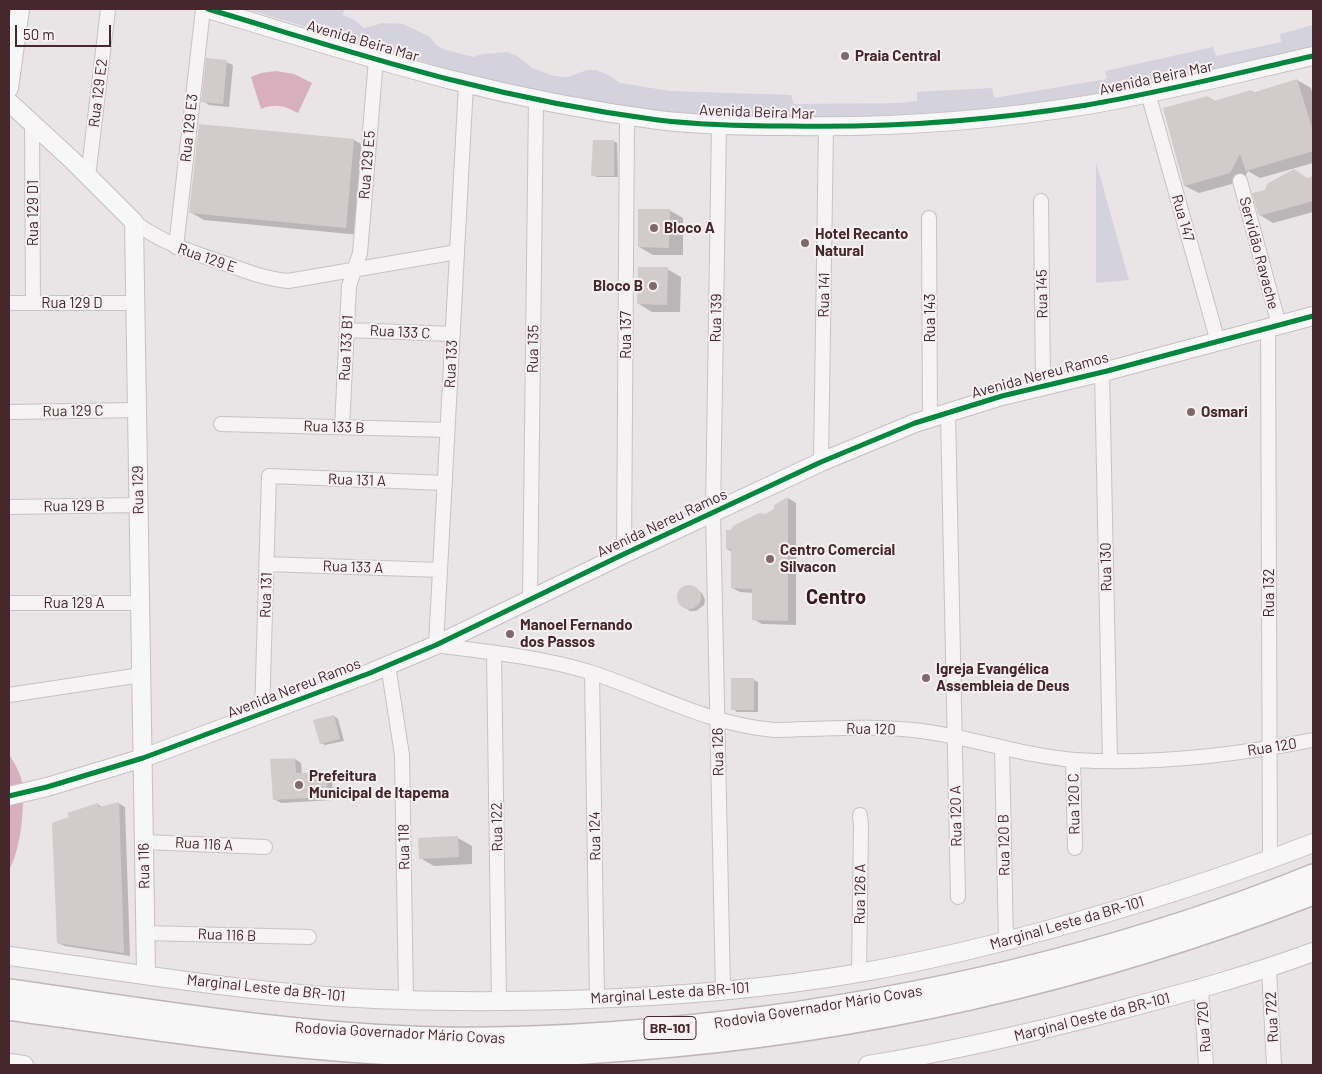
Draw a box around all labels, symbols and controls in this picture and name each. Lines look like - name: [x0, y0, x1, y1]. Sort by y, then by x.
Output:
- scale bar: [18, 15, 114, 47]
- street label: Avenida Beira Mar: [305, 16, 421, 66]
- text: 50 m: [23, 25, 55, 43]
- place label: Praia Central: [855, 47, 941, 65]
- marker: Praia Central: [839, 50, 851, 62]
- street label: Avenida Beira Mar: [1098, 57, 1214, 99]
- street label: Rua 129 E2: [85, 58, 111, 128]
- street label: Rua 129 E3: [176, 93, 202, 163]
- street label: Avenida Beira Mar: [699, 101, 815, 123]
- street label: Rua 129 E5: [355, 130, 379, 200]
- street label: Rua 129 D1: [24, 180, 42, 246]
- street label: Rua 147: [1168, 192, 1198, 244]
- street label: Servidão Ravache: [1235, 195, 1283, 311]
- place label: Bloco A: [664, 219, 715, 237]
- marker: Bloco A: [648, 222, 660, 234]
- place label: Hotel Recanto Natural: [815, 225, 908, 260]
- marker: Hotel Recanto Natural: [799, 237, 811, 249]
- street label: Rua 129 E: [175, 240, 239, 276]
- street label: Rua 145: [1033, 269, 1051, 319]
- street label: Rua 141: [815, 272, 833, 318]
- place label: Bloco B: [593, 277, 643, 295]
- marker: Bloco B: [647, 280, 659, 292]
- street label: Rua 143: [921, 293, 939, 343]
- street label: Rua 129 D: [41, 294, 103, 312]
- street label: Rua 139: [707, 294, 725, 342]
- street label: Rua 137: [617, 311, 635, 359]
- street label: Rua 133 B1: [335, 314, 357, 382]
- street label: Rua 133 C: [369, 321, 431, 343]
- street label: Rua 135: [524, 325, 542, 373]
- street label: Rua 133: [441, 339, 461, 389]
- street label: Avenida Nereu Ramos: [969, 348, 1111, 402]
- street label: Rua 129 C: [42, 401, 104, 421]
- place label: Osmari: [1201, 403, 1248, 421]
- marker: Osmari: [1185, 406, 1197, 418]
- street label: Rua 133 B: [303, 417, 365, 437]
- street label: Rua 129: [129, 465, 147, 515]
- street label: Rua 131 A: [328, 470, 386, 490]
- street label: Avenida Nereu Ramos: [594, 485, 730, 561]
- street label: Rua 129 B: [43, 496, 105, 516]
- place label: Centro Comercial Silvacon: [780, 541, 895, 576]
- street label: Rua 130: [1097, 542, 1115, 592]
- marker: Centro Comercial Silvacon: [764, 553, 776, 565]
- street label: Rua 133 A: [322, 557, 384, 577]
- street label: Rua 132: [1260, 569, 1278, 617]
- street label: Rua 131: [256, 572, 276, 618]
- district label: Centro: [806, 585, 866, 609]
- street label: Rua 129 A: [43, 594, 105, 612]
- place label: Manoel Fernando dos Passos: [520, 616, 633, 651]
- marker: Manoel Fernando dos Passos: [504, 628, 516, 640]
- street label: Avenida Nereu Ramos: [225, 654, 363, 722]
- place label: Igreja Evangélica Assembleia de Deus: [936, 660, 1070, 695]
- marker: Igreja Evangélica Assembleia de Deus: [920, 672, 932, 684]
- street label: Rua 120: [846, 720, 896, 738]
- street label: Rua 126: [709, 727, 727, 777]
- street label: Rua 120: [1246, 734, 1298, 760]
- place label: Prefeitura Municipal de Itapema: [309, 767, 449, 802]
- street label: Rua 120 C: [1064, 773, 1084, 835]
- marker: Prefeitura Municipal de Itapema: [293, 779, 305, 791]
- street label: Rua 120 A: [946, 785, 966, 847]
- street label: Rua 122: [488, 802, 506, 852]
- street label: Rua 124: [586, 811, 604, 861]
- street label: Rua 120 B: [994, 814, 1014, 876]
- street label: Rua 118: [395, 824, 413, 870]
- street label: Rua 116 A: [174, 833, 234, 855]
- street label: Rua 116: [135, 843, 153, 889]
- street label: Rua 126 A: [850, 863, 870, 925]
- street label: Marginal Leste da BR-101: [988, 892, 1146, 954]
- street label: Rua 116 B: [197, 925, 257, 945]
- street label: Marginal Leste da BR-101: [186, 971, 346, 1005]
- street label: Marginal Leste da BR-101: [590, 978, 750, 1008]
- street label: Rodovia Governador Mário Covas: [713, 982, 923, 1032]
- street label: Marginal Oeste da BR-101: [1012, 989, 1172, 1045]
- street label: Rua 722: [1262, 991, 1282, 1043]
- street label: Rua 720: [1193, 1001, 1215, 1053]
- road number: BR-101: [644, 1016, 696, 1040]
- street label: Rodovia Governador Mário Covas: [294, 1019, 506, 1047]

